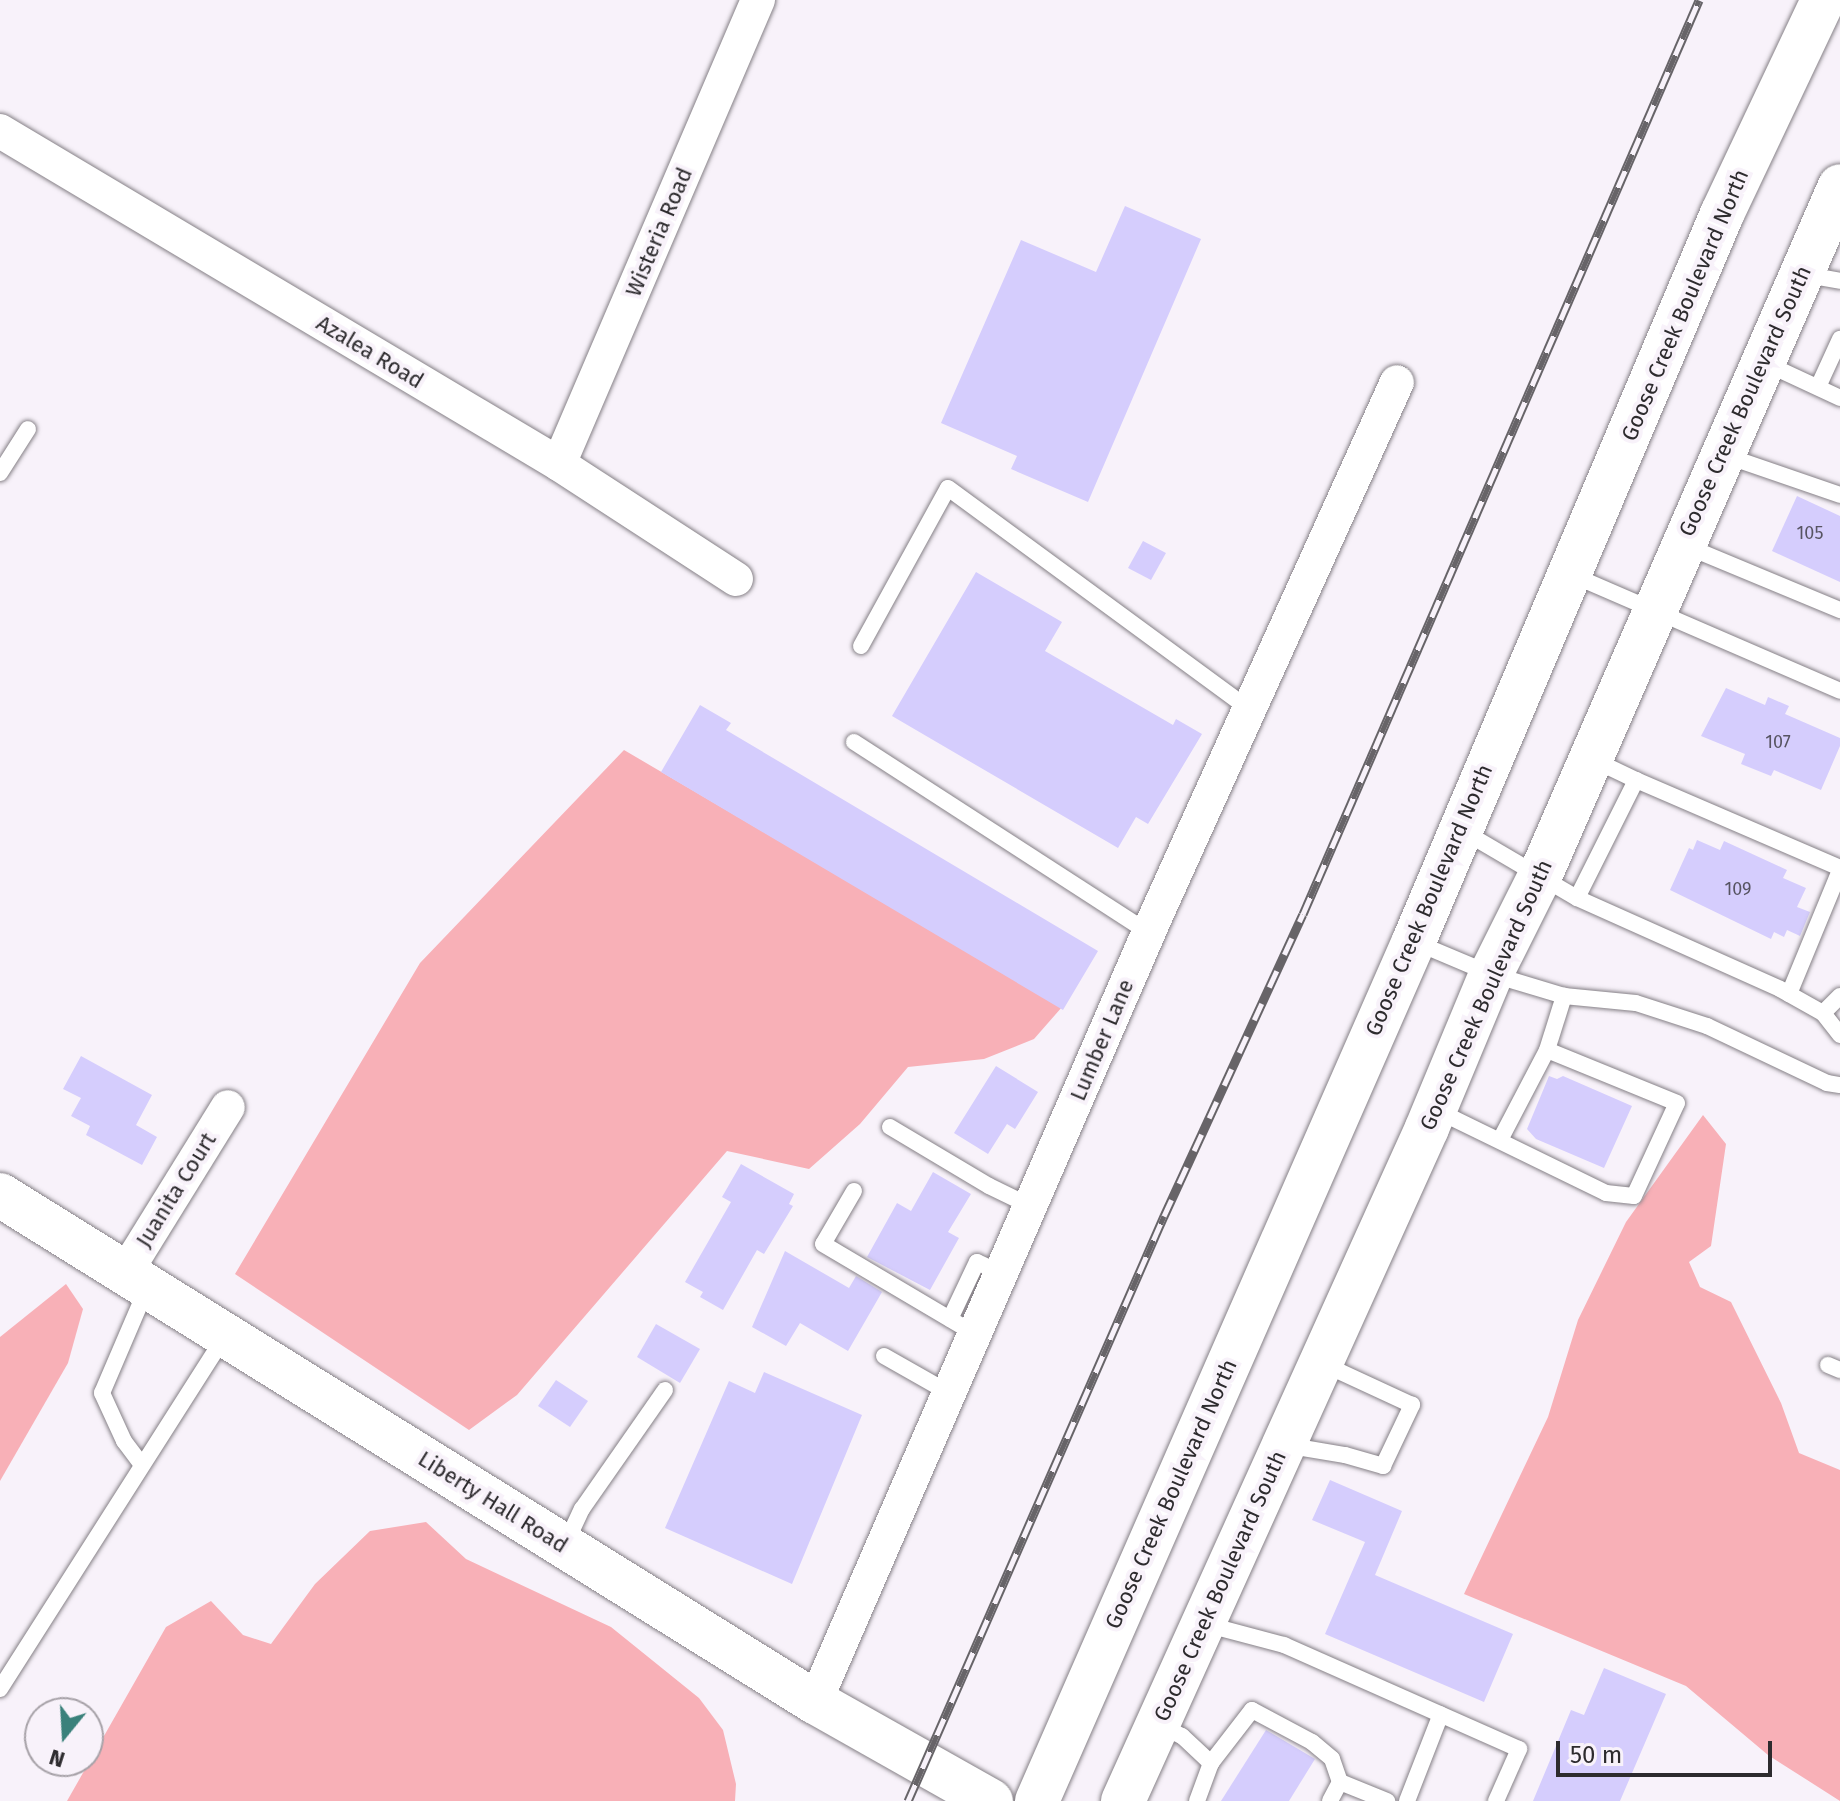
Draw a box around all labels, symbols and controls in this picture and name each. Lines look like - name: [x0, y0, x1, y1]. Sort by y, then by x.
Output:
- street label: Wisteria Road: [620, 164, 698, 300]
- street label: Goose Creek Boulevard North: [1616, 165, 1754, 445]
- street label: Goose Creek Boulevard South: [1673, 262, 1817, 540]
- street label: Azalea Road: [312, 310, 428, 394]
- house number: 105: [1797, 522, 1823, 544]
- house number: 107: [1765, 731, 1791, 753]
- street label: Goose Creek Boulevard North: [1360, 760, 1498, 1040]
- street label: Goose Creek Boulevard South: [1414, 856, 1558, 1134]
- house number: 109: [1724, 878, 1752, 900]
- street label: Lumber Lane: [1065, 975, 1139, 1105]
- street label: Juanita Court: [130, 1128, 222, 1252]
- street label: Goose Creek Boulevard North: [1099, 1355, 1243, 1633]
- street label: Liberty Hall Road: [413, 1445, 573, 1559]
- street label: Goose Creek Boulevard South: [1148, 1447, 1292, 1725]
- north arrow: [24, 1697, 104, 1777]
- scale bar: [1560, 1725, 1776, 1775]
- text: 50 m: [1570, 1741, 1622, 1769]
- text: N: [46, 1743, 68, 1773]

